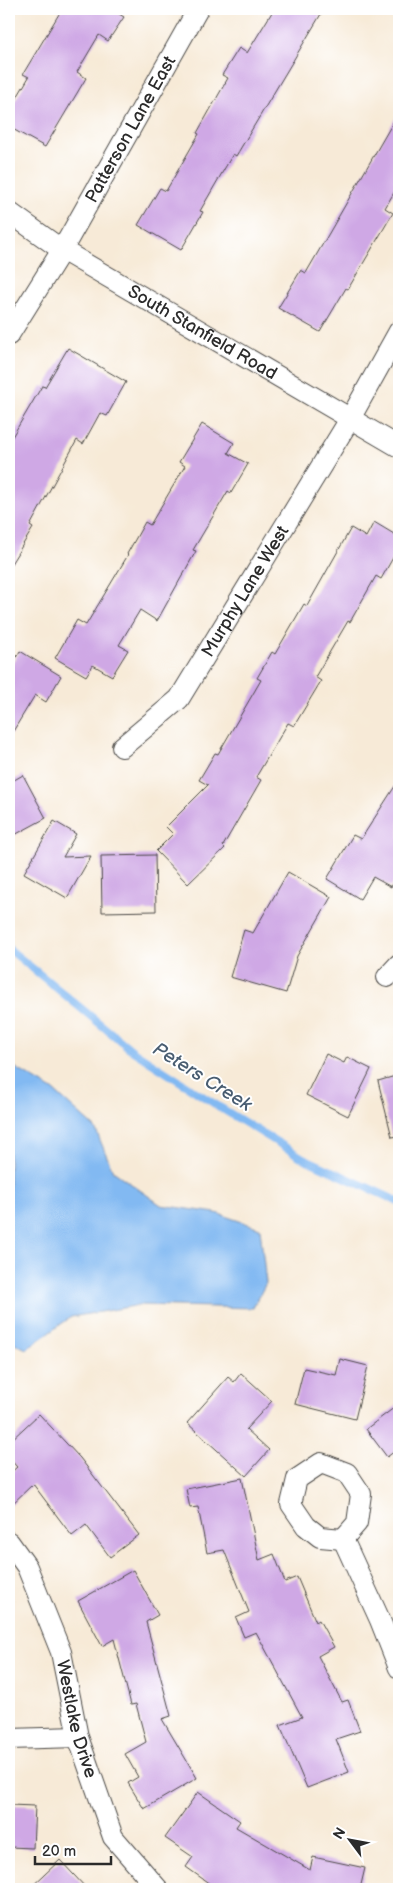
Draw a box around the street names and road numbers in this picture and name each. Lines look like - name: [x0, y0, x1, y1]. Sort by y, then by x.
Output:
- street label: Patterson Lane East: [81, 52, 181, 206]
- street label: South Stanfield Road: [124, 281, 281, 384]
- street label: Murphy Lane West: [197, 521, 294, 661]
- street label: Westlake Drive: [52, 1658, 102, 1781]

